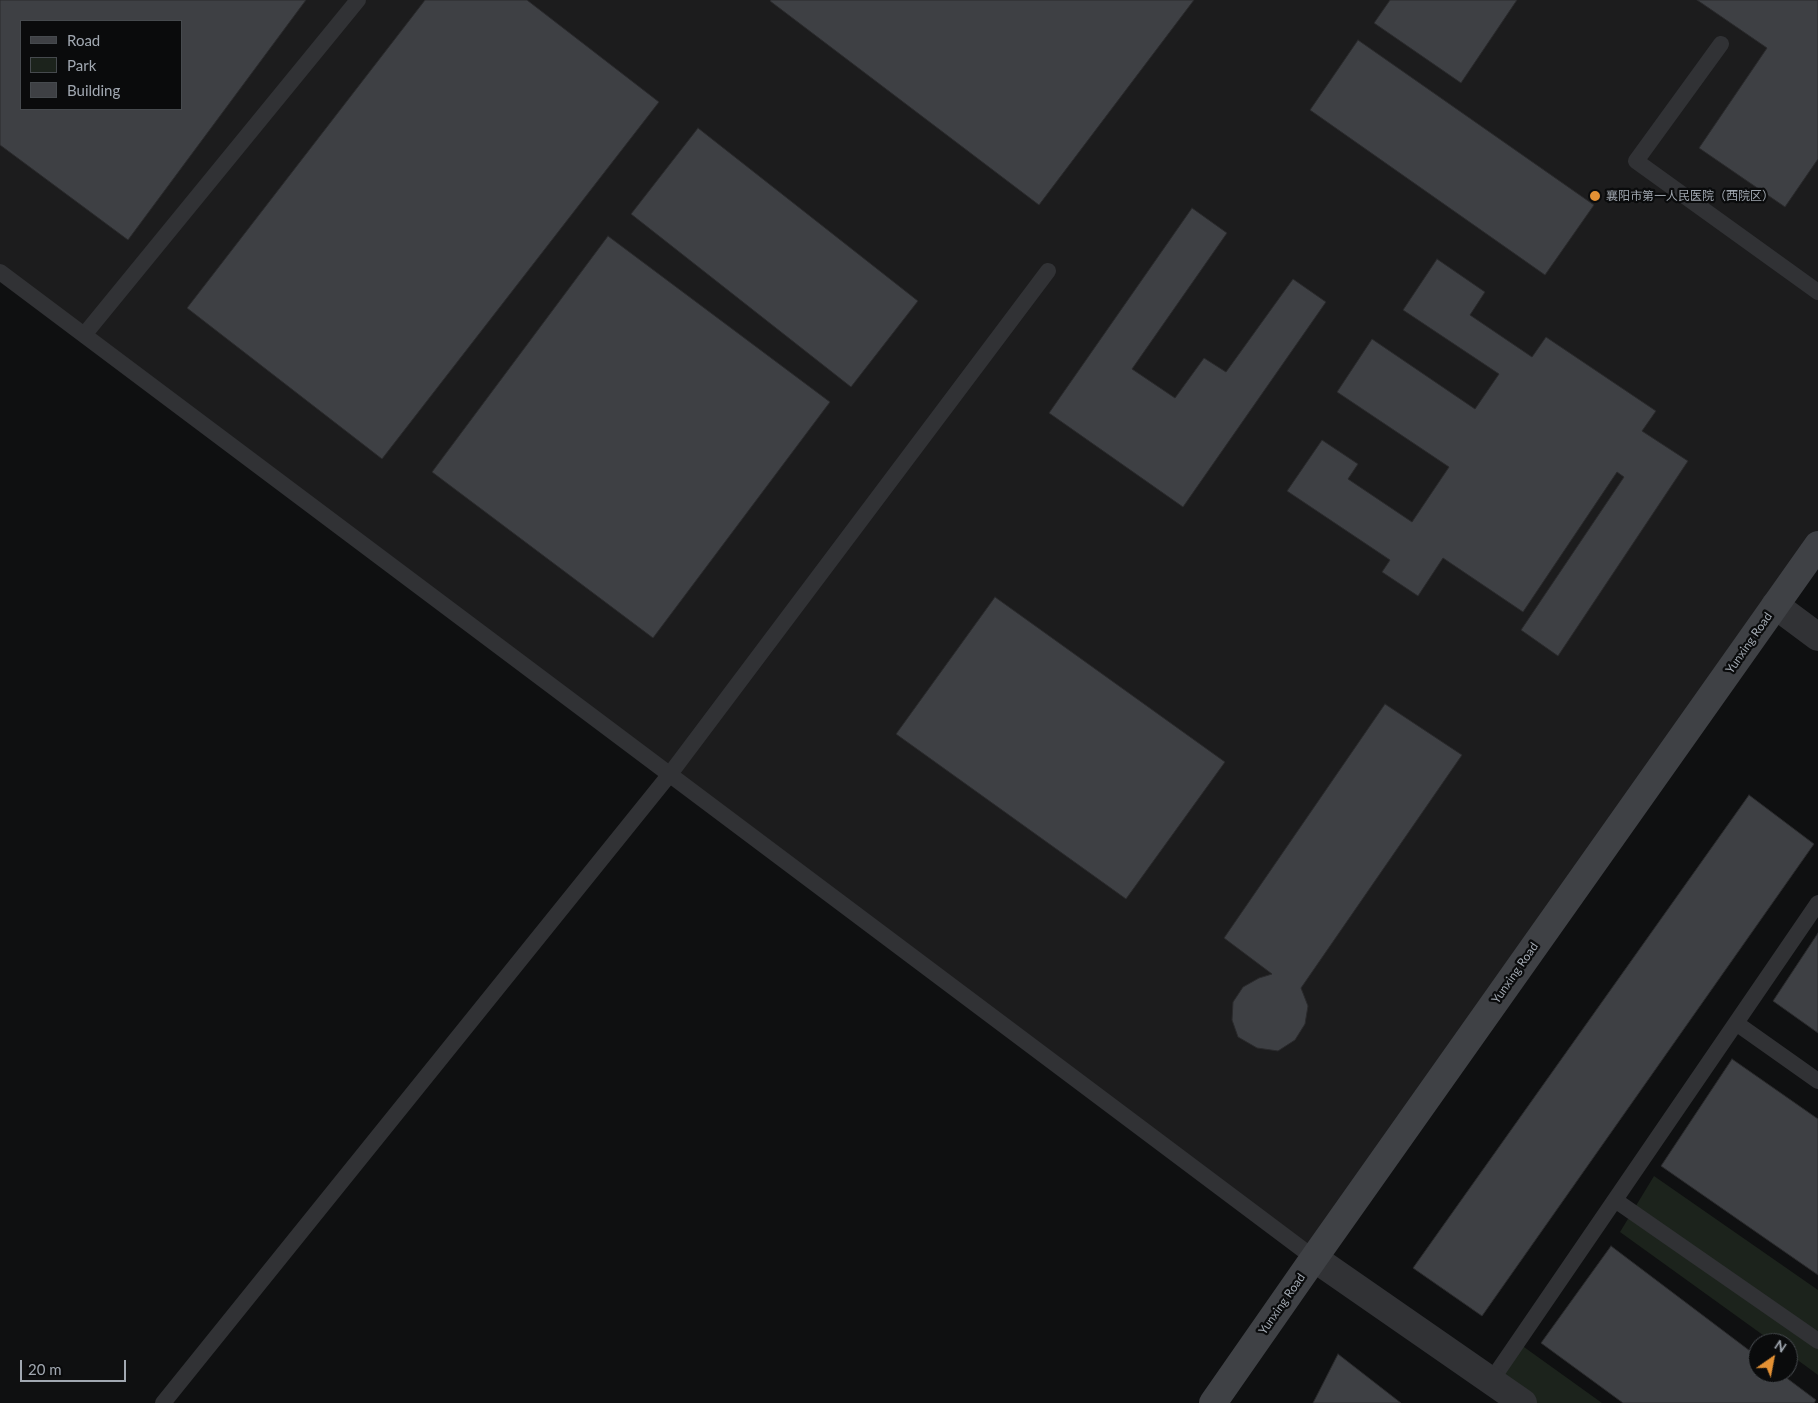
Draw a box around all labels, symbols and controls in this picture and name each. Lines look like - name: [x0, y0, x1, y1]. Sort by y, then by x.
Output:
- legend: [20, 20, 182, 110]
- text: Road: [67, 31, 100, 49]
- text: Park: [67, 56, 96, 74]
- text: Building: [67, 81, 120, 99]
- marker: 襄阳市第一人民医院（西院区）: [1588, 189, 1602, 203]
- place label: 襄阳市第一人民医院（西院区）: [1606, 189, 1774, 203]
- street label: Yunxing Road: [1723, 610, 1775, 676]
- street label: Yunxing Road: [1489, 940, 1541, 1006]
- street label: Yunxing Road: [1256, 1271, 1308, 1337]
- north arrow: [1748, 1333, 1798, 1383]
- text: N: [1772, 1336, 1790, 1356]
- scale bar: [22, 1350, 129, 1382]
- text: 20 m: [28, 1360, 62, 1378]

